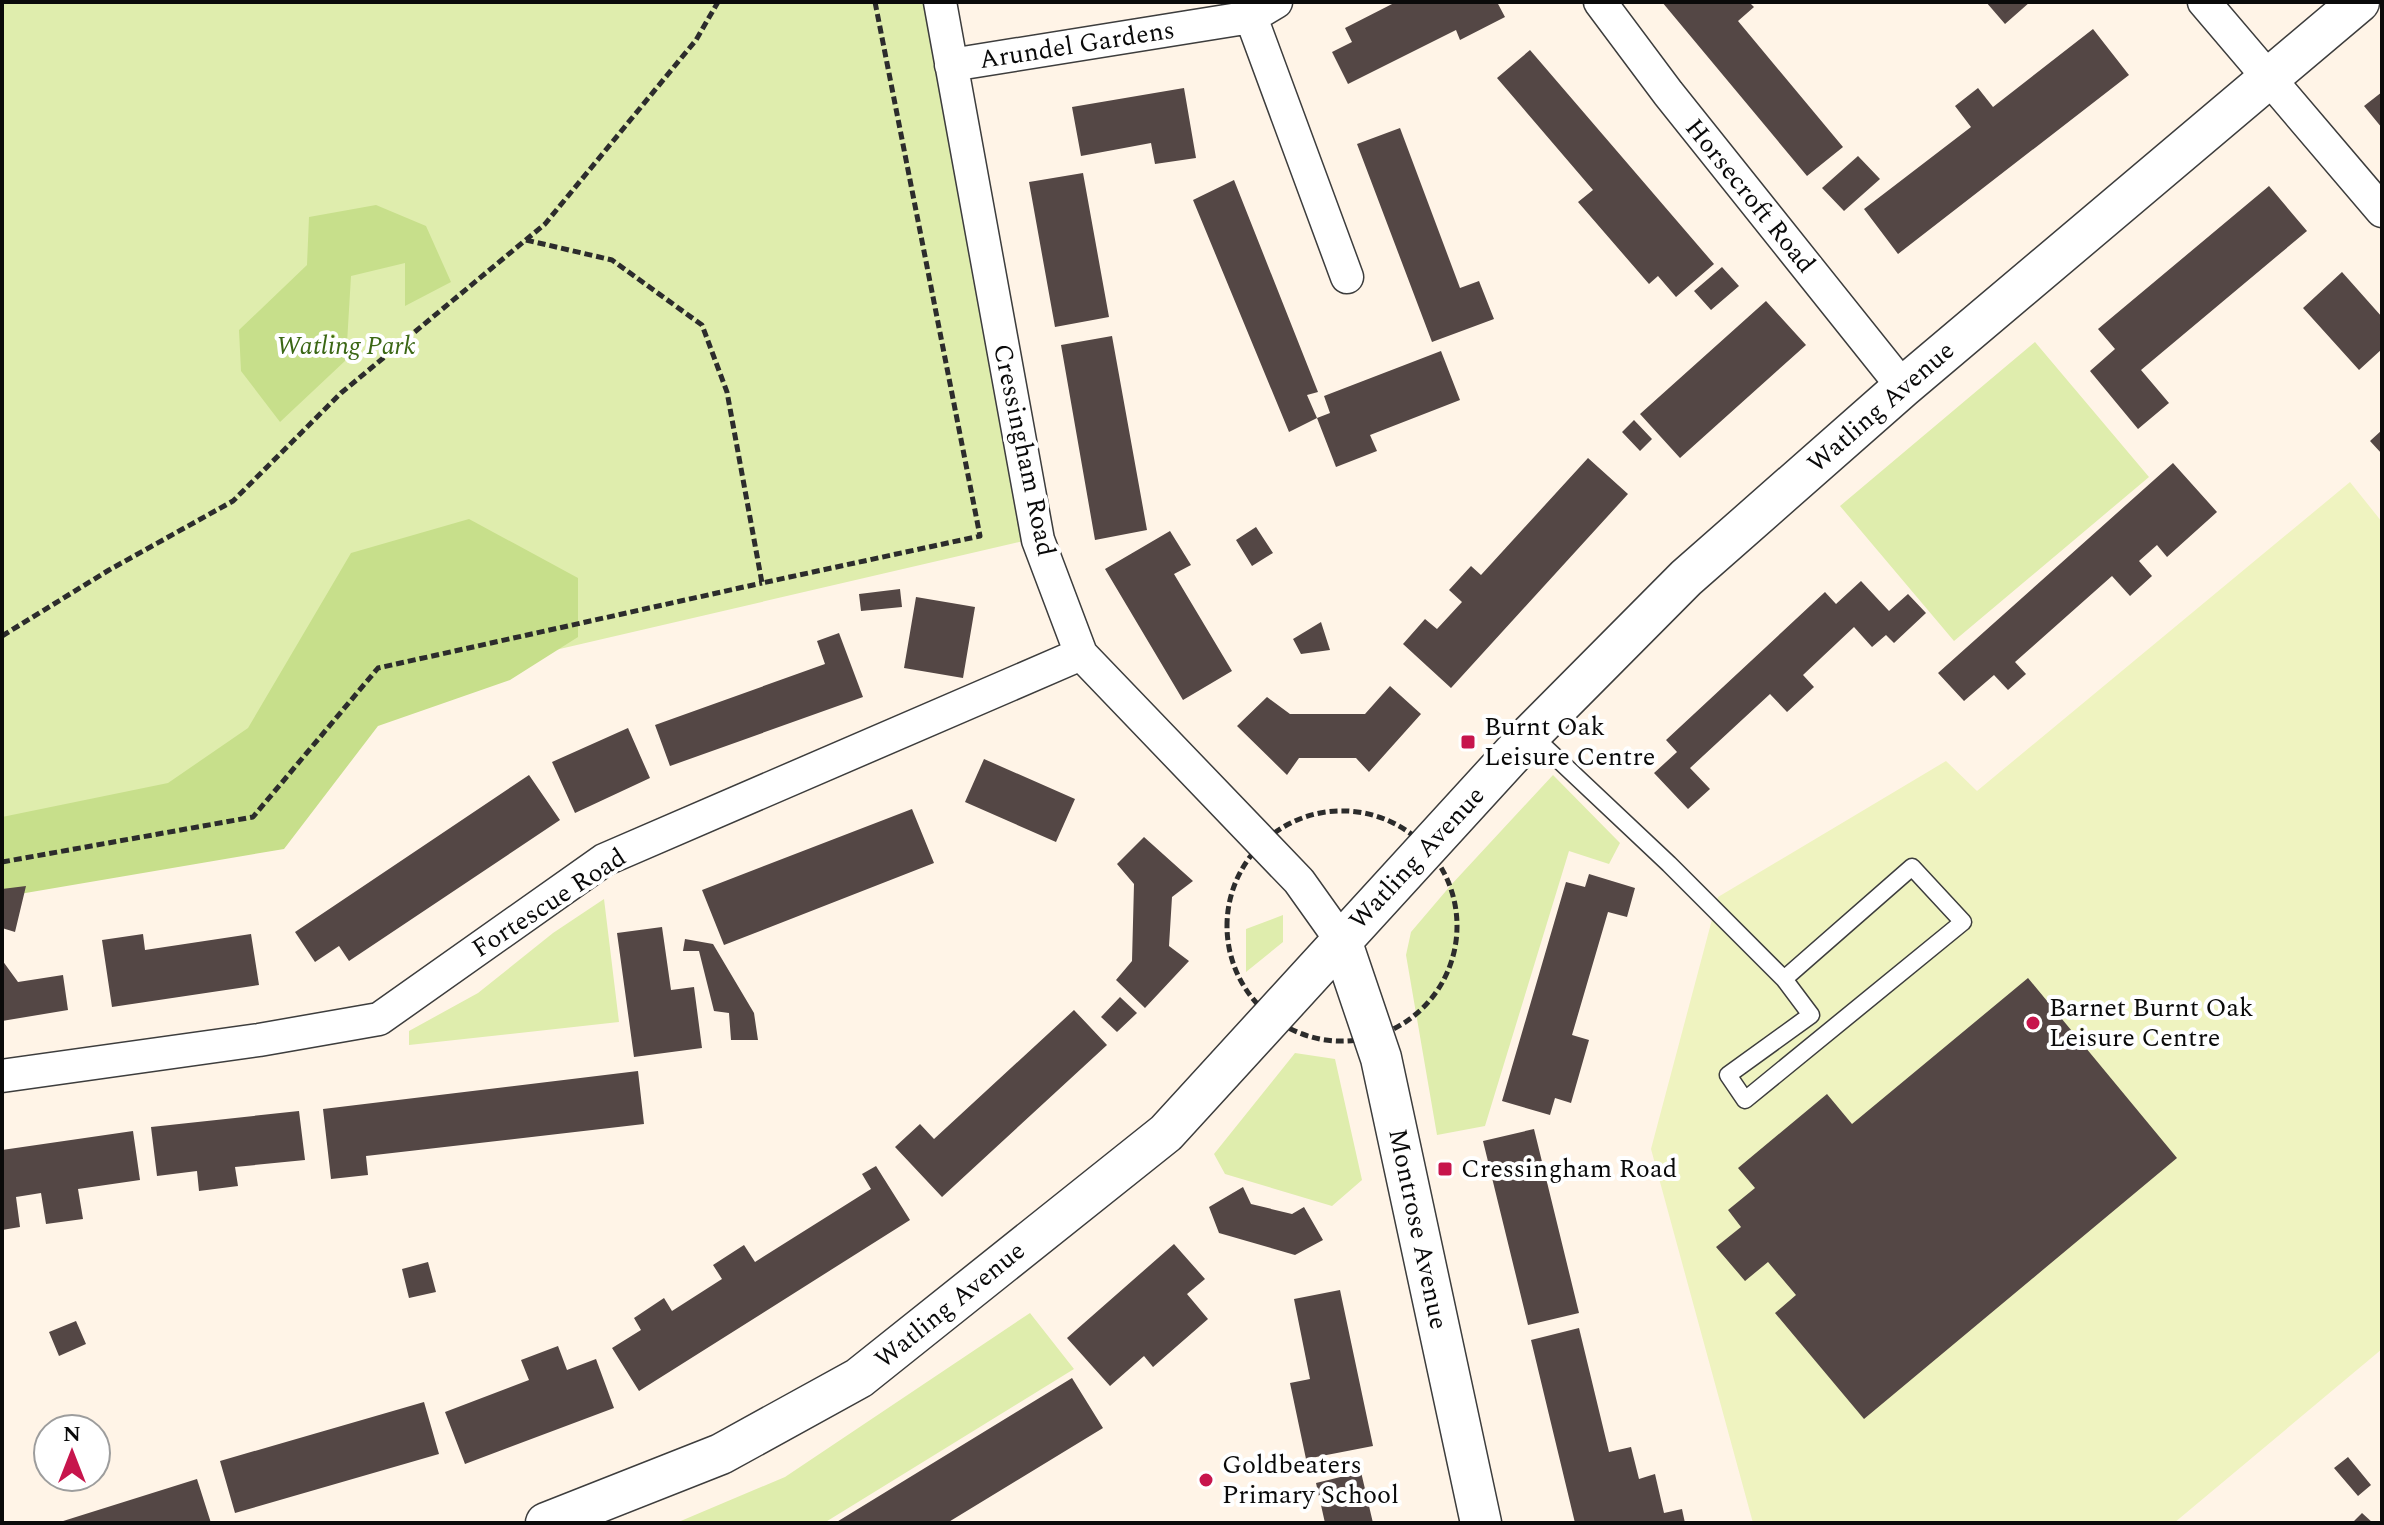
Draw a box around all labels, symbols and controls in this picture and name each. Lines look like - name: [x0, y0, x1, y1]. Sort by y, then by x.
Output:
- street label: Arundel Gardens: [976, 10, 1178, 80]
- street label: Horsecroft Road: [1675, 110, 1825, 282]
- park label: Watling Park: [276, 326, 416, 366]
- street label: Watling Avenue: [1798, 331, 1964, 483]
- street label: Cressingham Road: [982, 340, 1066, 560]
- place label: Burnt Oak Leisure Centre: [1484, 707, 1655, 777]
- marker: Burnt Oak Leisure Centre: [1459, 733, 1477, 751]
- street label: Watling Avenue: [1340, 777, 1494, 939]
- street label: Fortescue Road: [464, 838, 634, 968]
- place label: Barnet Burnt Oak Leisure Centre: [2049, 988, 2254, 1058]
- marker: Barnet Burnt Oak Leisure Centre: [2024, 1014, 2042, 1032]
- street label: Montrose Avenue: [1377, 1125, 1459, 1333]
- place label: Cressingham Road: [1461, 1149, 1677, 1189]
- marker: Cressingham Road: [1436, 1160, 1454, 1178]
- street label: Watling Avenue: [866, 1231, 1034, 1379]
- north arrow: [32, 1413, 112, 1493]
- text: N: [63, 1418, 81, 1451]
- place label: Goldbeaters Primary School: [1222, 1445, 1399, 1515]
- marker: Goldbeaters Primary School: [1197, 1471, 1215, 1489]

